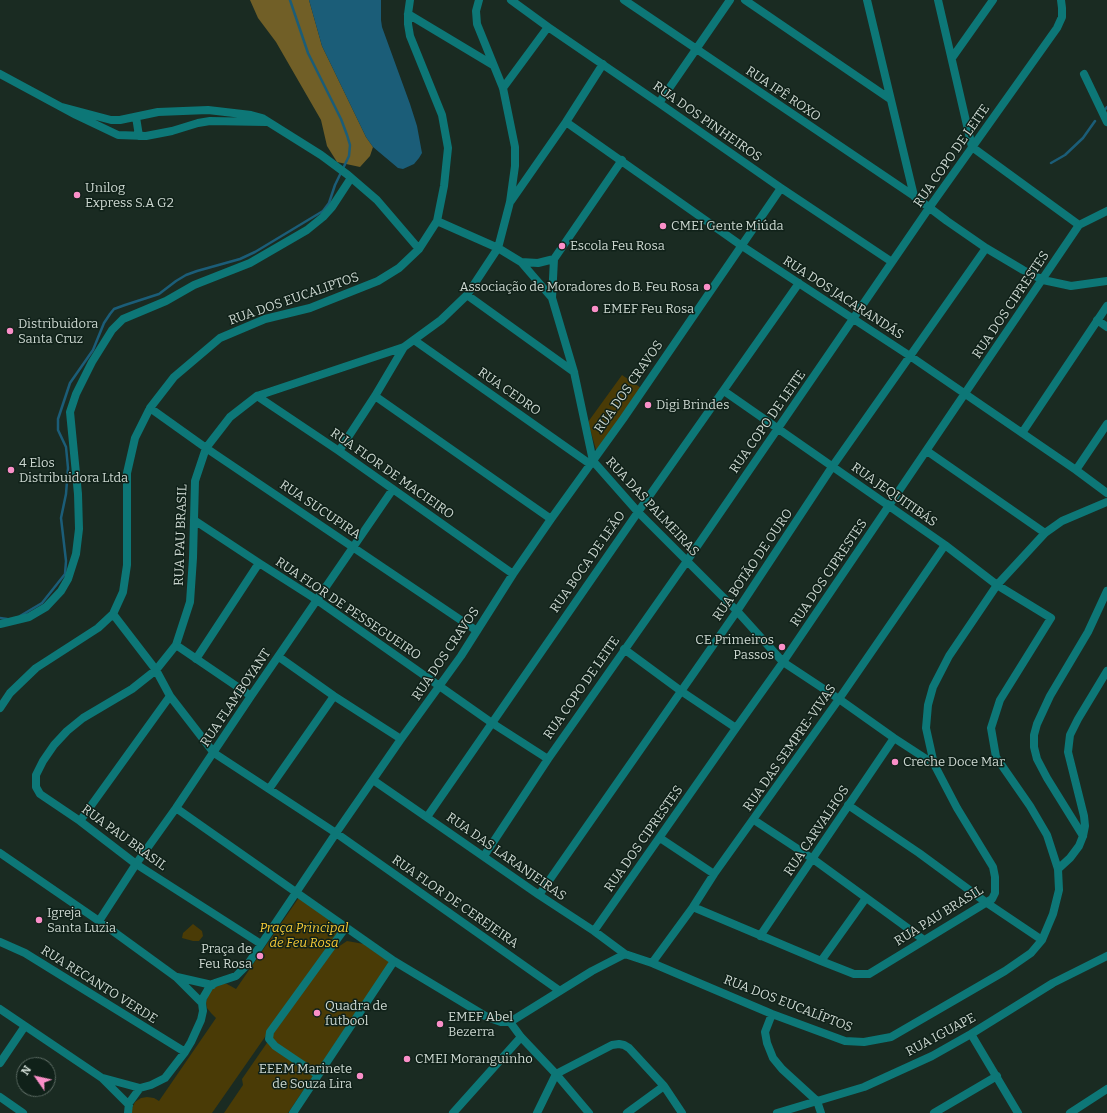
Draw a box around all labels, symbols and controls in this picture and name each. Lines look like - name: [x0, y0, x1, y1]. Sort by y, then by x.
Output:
- street label: RUA IPÊ ROXO: [743, 63, 823, 125]
- street label: RUA DOS PINHEIROS: [650, 78, 764, 166]
- street label: RUA COPO DE LEITE: [911, 102, 993, 210]
- place label: Unilog Express S.A G2: [85, 180, 174, 211]
- marker: Unilog Express S.A G2: [72, 190, 82, 200]
- place label: CMEI Gente Miúda: [671, 218, 784, 234]
- marker: CMEI Gente Miúda: [658, 221, 668, 231]
- place label: Escola Feu Rosa: [570, 238, 665, 254]
- marker: Escola Feu Rosa: [557, 241, 567, 251]
- street label: RUA DOS CIPRESTES: [969, 248, 1053, 362]
- street label: RUA DOS JACARANDÁS: [780, 253, 906, 343]
- street label: RUA DOS EUCALIPTOS: [227, 269, 361, 329]
- place label: Associação de Moradores do B. Feu Rosa: [459, 279, 699, 295]
- marker: Associação de Moradores do B. Feu Rosa: [702, 282, 712, 292]
- place label: EMEF Feu Rosa: [603, 301, 694, 317]
- marker: EMEF Feu Rosa: [590, 304, 600, 314]
- place label: Distribuidora Santa Cruz: [18, 316, 98, 347]
- marker: Distribuidora Santa Cruz: [5, 326, 15, 336]
- street label: RUA DOS CRAVOS: [591, 338, 667, 436]
- street label: RUA CEDRO: [475, 365, 543, 419]
- street label: RUA COPO DE LEITE: [727, 368, 809, 476]
- place label: Digi Brindes: [656, 397, 729, 413]
- marker: Digi Brindes: [643, 400, 653, 410]
- street label: RUA FLOR DE MACIEIRO: [327, 425, 457, 523]
- street label: RUA DAS PALMEIRAS: [602, 454, 702, 560]
- place label: 4 Elos Distribuidora Ltda: [19, 455, 128, 486]
- street label: RUA JEQUITIBÁS: [848, 460, 940, 530]
- marker: 4 Elos Distribuidora Ltda: [6, 465, 16, 475]
- street label: RUA SUCUPIRA: [277, 477, 363, 543]
- street label: RUA PAU BRASIL: [171, 484, 191, 586]
- street label: RUA BOTÃO DE OURO: [710, 506, 796, 624]
- street label: RUA BOCA DE LEÃO: [547, 508, 629, 616]
- street label: RUA DOS CIPRESTES: [787, 516, 871, 630]
- street label: RUA FLOR DE PESSEGUEIRO: [272, 554, 424, 664]
- street label: RUA DOS CRAVOS: [409, 604, 483, 704]
- place label: CE Primeiros Passos: [695, 632, 774, 663]
- street label: RUA COPO DE LEITE: [541, 634, 623, 742]
- marker: CE Primeiros Passos: [777, 642, 787, 652]
- street label: RUA FLAMBOYANT: [197, 646, 275, 750]
- street label: RUA DAS SEMPRE-VIVAS: [740, 682, 840, 814]
- place label: Creche Doce Mar: [903, 754, 1005, 770]
- marker: Creche Doce Mar: [890, 757, 900, 767]
- street label: RUA DOS CIPRESTES: [601, 783, 687, 895]
- street label: RUA CARVALHOS: [781, 783, 853, 879]
- street label: RUA PAU BRASIL: [78, 802, 170, 874]
- street label: RUA DAS LARANJEIRAS: [443, 810, 569, 904]
- street label: RUA FLOR DE CEREJEIRA: [389, 852, 521, 952]
- street label: RUA PAU BRASIL: [892, 882, 986, 950]
- place label: Igreja Santa Luzia: [47, 905, 116, 936]
- marker: Igreja Santa Luzia: [34, 915, 44, 925]
- park label: Praça Principal de Feu Rosa: [259, 920, 349, 951]
- place label: Praça de Feu Rosa: [198, 941, 252, 972]
- street label: RUA RECANTO VERDE: [38, 943, 160, 1027]
- marker: Praça de Feu Rosa: [255, 951, 265, 961]
- street label: RUA DOS EUCALÍPTOS: [721, 972, 855, 1036]
- place label: Quadra de futbool: [325, 998, 387, 1029]
- marker: Quadra de futbool: [312, 1008, 322, 1018]
- place label: EMEF Abel Bezerra: [448, 1009, 513, 1040]
- street label: RUA IGUAPE: [903, 1010, 979, 1060]
- marker: EMEF Abel Bezerra: [435, 1019, 445, 1029]
- place label: CMEI Moranguinho: [415, 1051, 533, 1067]
- marker: CMEI Moranguinho: [402, 1054, 412, 1064]
- north arrow: [16, 1057, 56, 1097]
- place label: EEEM Marinete de Souza Lira: [259, 1061, 352, 1092]
- text: N: [19, 1063, 34, 1078]
- marker: EEEM Marinete de Souza Lira: [355, 1071, 365, 1081]

